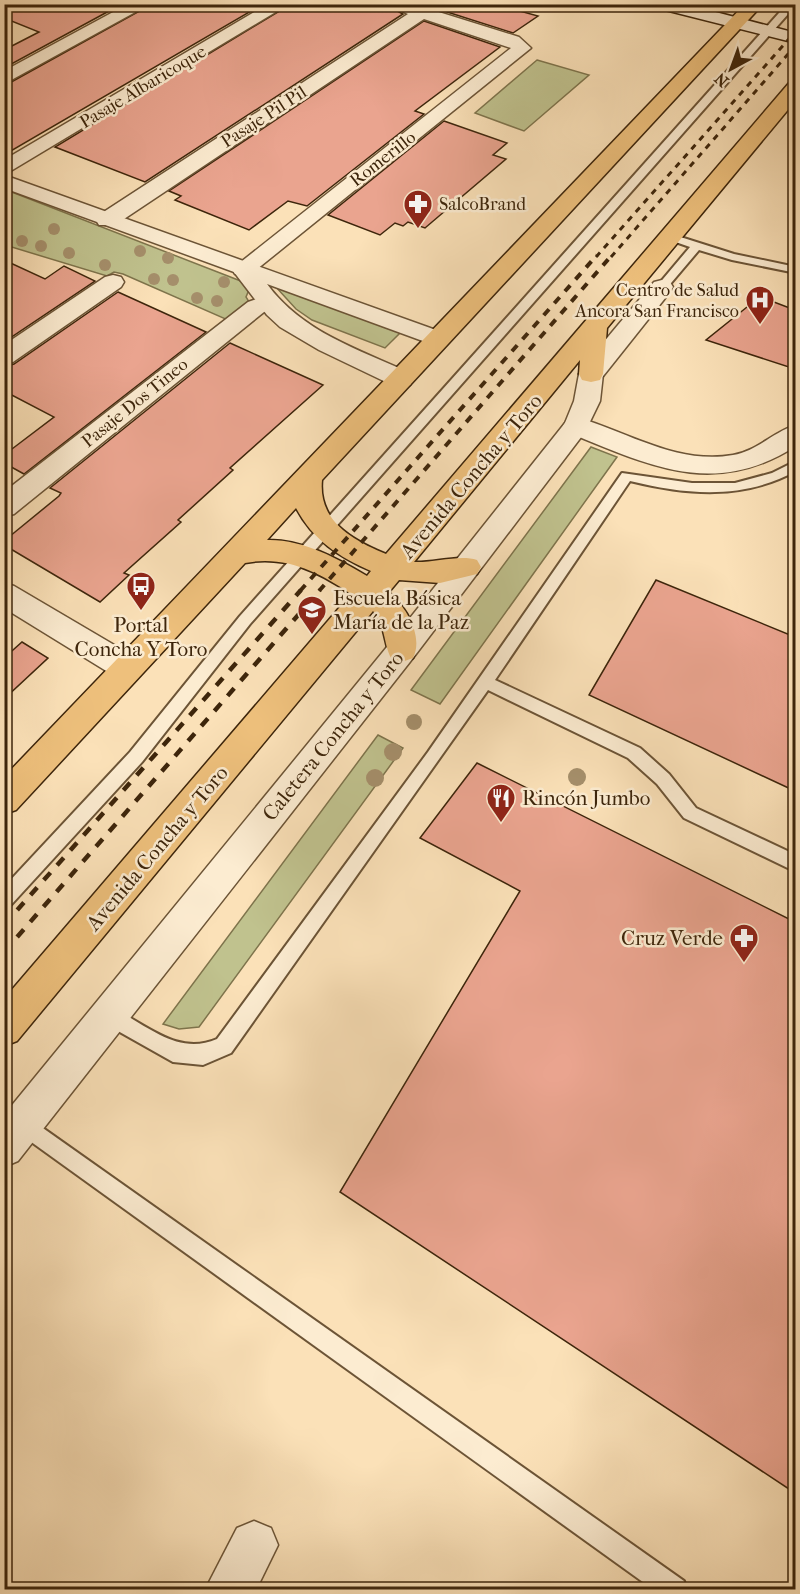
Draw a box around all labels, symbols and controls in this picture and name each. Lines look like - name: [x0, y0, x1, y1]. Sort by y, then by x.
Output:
- north arrow: [701, 39, 761, 99]
- street label: Pasaje Albaricoque: [76, 41, 210, 133]
- text: N: [710, 68, 732, 91]
- street label: Pasaje Pil Pil: [217, 82, 311, 152]
- street label: Romerillo: [346, 127, 420, 191]
- pharmacy icon: SalcoBrand: [402, 188, 434, 230]
- place label: SalcoBrand: [439, 194, 526, 215]
- place label: Centro de Salud Ancora San Francisco: [574, 280, 739, 322]
- hospital icon: Centro de Salud Ancora San Francisco: [744, 284, 776, 326]
- street label: Pasaje Dos Tineo: [78, 354, 192, 452]
- street label: Avenida Concha y Toro: [395, 389, 547, 564]
- bus stop icon: Portal Concha Y Toro: [125, 570, 157, 612]
- place label: Escuela Básica María de la Paz: [333, 586, 469, 634]
- school or university icon: Escuela Básica María de la Paz: [296, 594, 328, 636]
- place label: Portal Concha Y Toro: [75, 613, 207, 661]
- street label: Caletera Concha y Toro: [257, 647, 409, 825]
- street label: Avenida Concha y Toro: [81, 761, 233, 936]
- restaurant icon: Rincón Jumbo: [485, 782, 517, 824]
- place label: Rincón Jumbo: [522, 786, 650, 810]
- pharmacy icon: Cruz Verde: [728, 922, 760, 964]
- place label: Cruz Verde: [621, 926, 723, 950]

